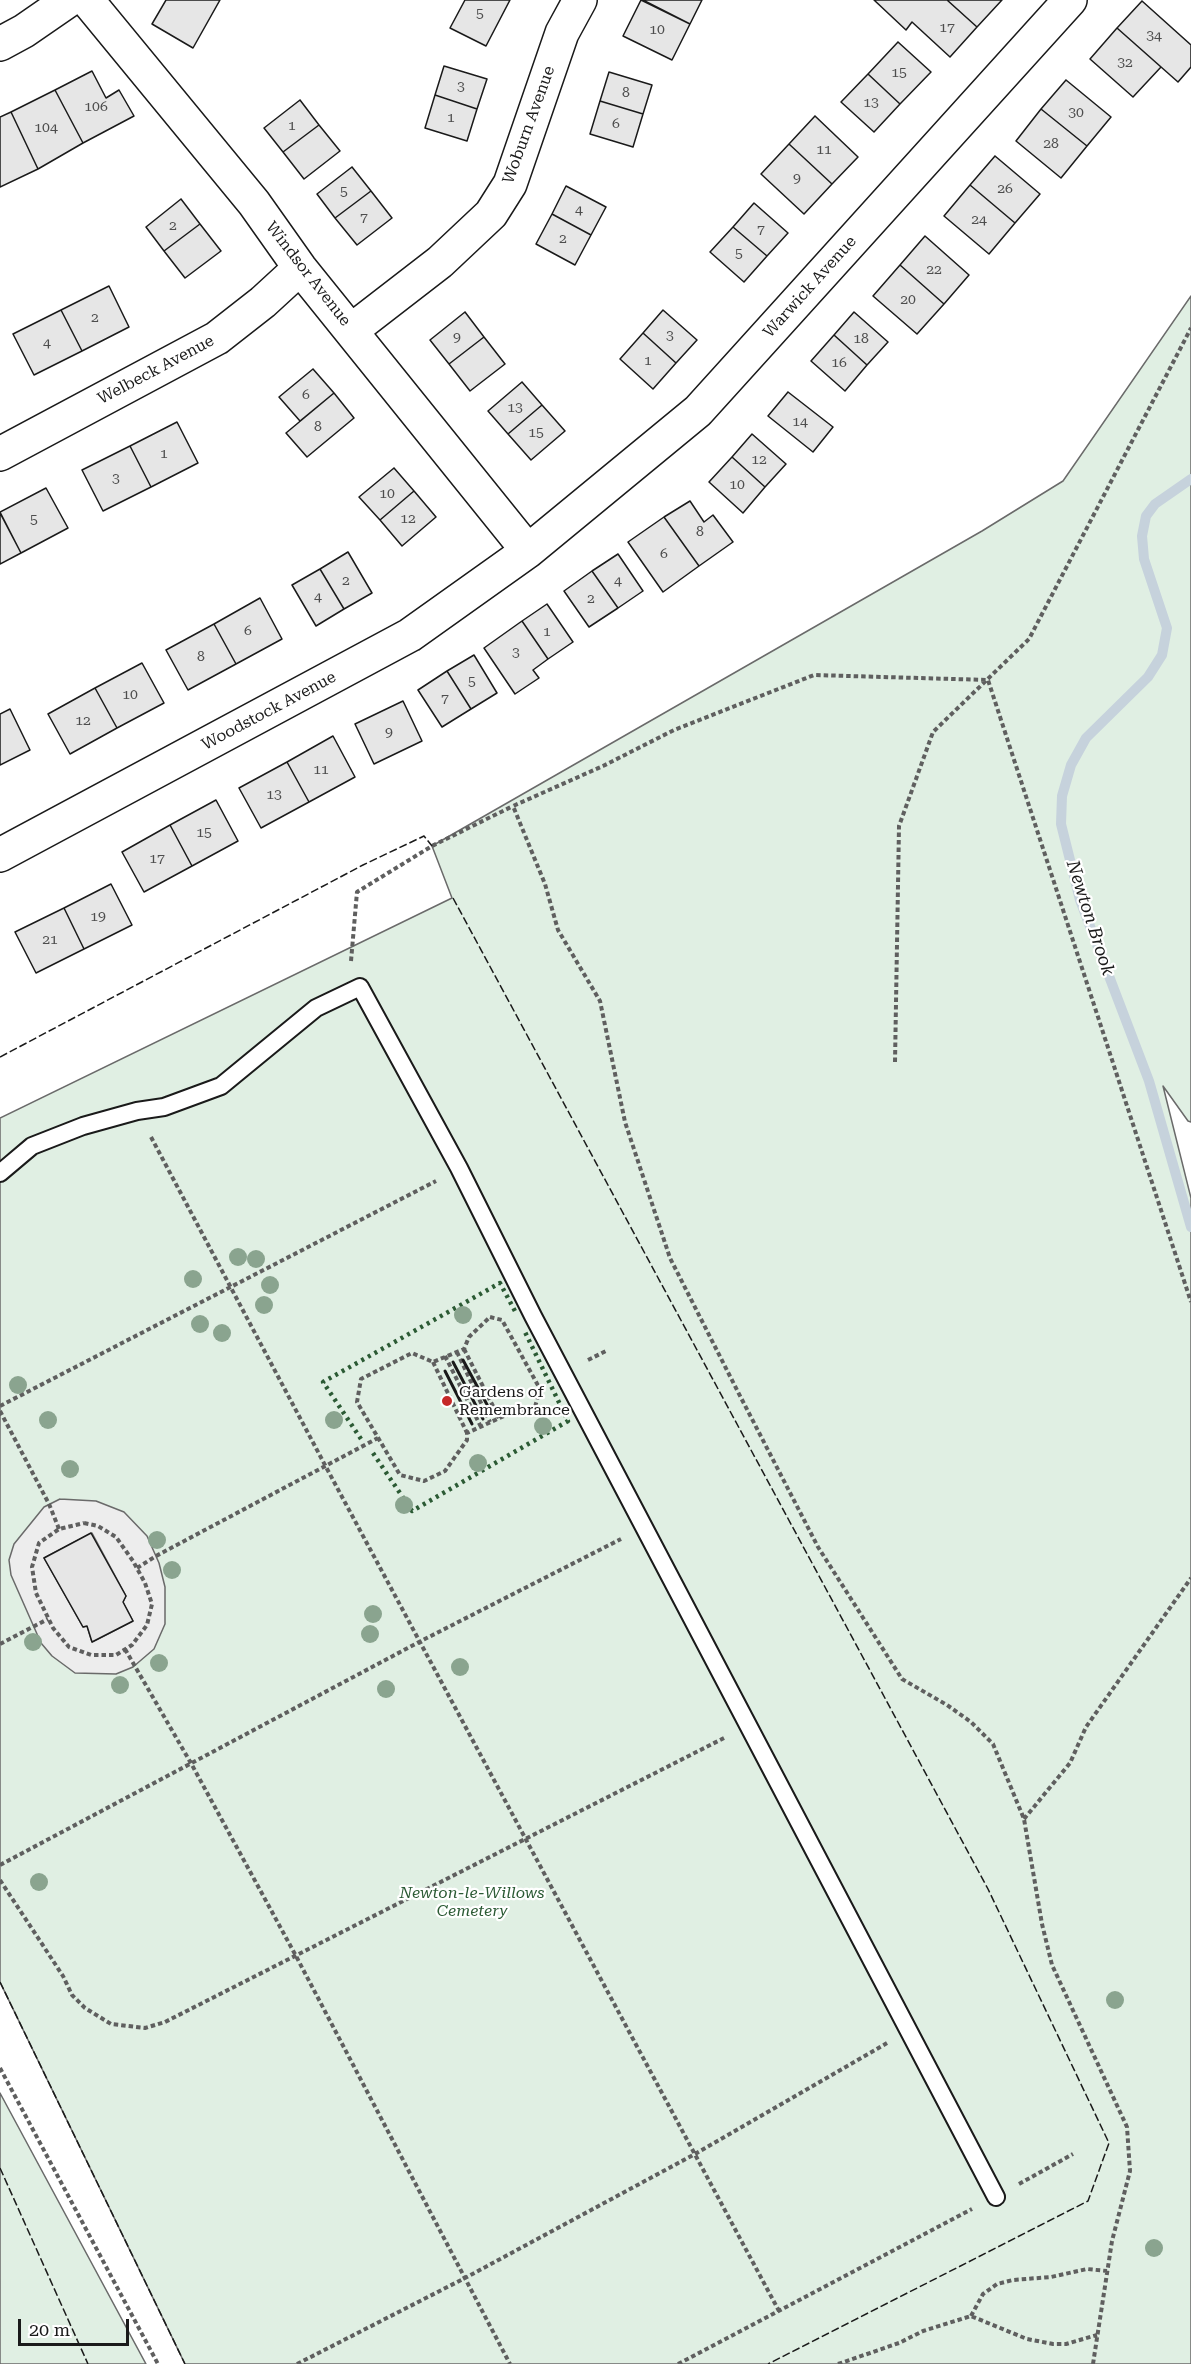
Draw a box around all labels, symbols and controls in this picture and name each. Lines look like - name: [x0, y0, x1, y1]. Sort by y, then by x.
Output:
- house number: 5: [476, 6, 484, 22]
- house number: 17: [939, 20, 955, 36]
- house number: 10: [649, 22, 665, 38]
- house number: 34: [1146, 28, 1162, 44]
- house number: 32: [1117, 55, 1133, 71]
- street label: Woburn Avenue: [499, 63, 559, 187]
- house number: 15: [891, 65, 907, 81]
- house number: 3: [457, 79, 465, 95]
- house number: 8: [622, 85, 630, 101]
- house number: 13: [863, 95, 879, 111]
- house number: 106: [84, 99, 108, 115]
- house number: 30: [1068, 105, 1084, 121]
- house number: 1: [447, 110, 455, 126]
- house number: 6: [612, 116, 620, 132]
- house number: 1: [288, 118, 296, 134]
- house number: 104: [34, 120, 58, 136]
- house number: 28: [1043, 136, 1059, 152]
- house number: 11: [816, 142, 832, 158]
- house number: 9: [793, 171, 801, 187]
- house number: 26: [997, 181, 1013, 197]
- house number: 5: [340, 184, 348, 200]
- house number: 4: [575, 202, 583, 218]
- house number: 7: [360, 210, 368, 226]
- house number: 24: [971, 212, 987, 228]
- house number: 2: [169, 218, 177, 234]
- street label: Windsor Avenue: [261, 218, 355, 330]
- house number: 7: [757, 222, 765, 238]
- house number: 2: [559, 231, 567, 247]
- street label: Warwick Avenue: [759, 232, 861, 342]
- house number: 5: [735, 246, 743, 262]
- house number: 22: [926, 262, 942, 278]
- house number: 20: [900, 292, 916, 308]
- house number: 2: [91, 310, 99, 326]
- house number: 3: [666, 328, 674, 344]
- house number: 9: [453, 330, 461, 346]
- street label: Welbeck Avenue: [95, 331, 217, 409]
- house number: 18: [853, 331, 869, 347]
- house number: 4: [43, 335, 51, 351]
- house number: 1: [644, 353, 652, 369]
- house number: 16: [831, 355, 847, 371]
- house number: 6: [302, 387, 310, 403]
- house number: 13: [507, 400, 523, 416]
- house number: 14: [792, 414, 808, 430]
- house number: 8: [314, 419, 322, 435]
- house number: 15: [528, 425, 544, 441]
- house number: 1: [160, 446, 168, 462]
- house number: 12: [751, 452, 767, 468]
- house number: 3: [112, 471, 120, 487]
- house number: 10: [729, 477, 745, 493]
- house number: 10: [379, 486, 395, 502]
- house number: 12: [400, 511, 416, 527]
- house number: 5: [30, 512, 38, 528]
- house number: 8: [696, 524, 704, 540]
- house number: 6: [660, 546, 668, 562]
- house number: 2: [342, 573, 350, 589]
- house number: 4: [614, 573, 622, 589]
- house number: 4: [314, 589, 322, 605]
- house number: 2: [587, 591, 595, 607]
- house number: 6: [244, 623, 252, 639]
- house number: 1: [543, 624, 551, 640]
- house number: 3: [512, 645, 520, 661]
- house number: 8: [197, 649, 205, 665]
- street label: Woodstock Avenue: [199, 668, 339, 754]
- house number: 5: [468, 674, 476, 690]
- house number: 10: [122, 687, 138, 703]
- house number: 7: [441, 691, 449, 707]
- house number: 12: [75, 713, 91, 729]
- house number: 9: [385, 725, 393, 741]
- house number: 11: [313, 762, 329, 778]
- house number: 13: [266, 787, 282, 803]
- house number: 15: [196, 825, 212, 841]
- house number: 17: [149, 851, 165, 867]
- water label: Newton Brook: [1061, 858, 1119, 978]
- house number: 19: [90, 909, 106, 925]
- house number: 21: [42, 932, 58, 948]
- place label: Gardens of Remembrance: [459, 1382, 570, 1420]
- marker: Gardens of Remembrance: [440, 1394, 454, 1408]
- park label: Newton-le-Willows Cemetery: [399, 1883, 545, 1921]
- scale bar: [21, 2307, 132, 2345]
- text: 20 m: [29, 2319, 70, 2340]

